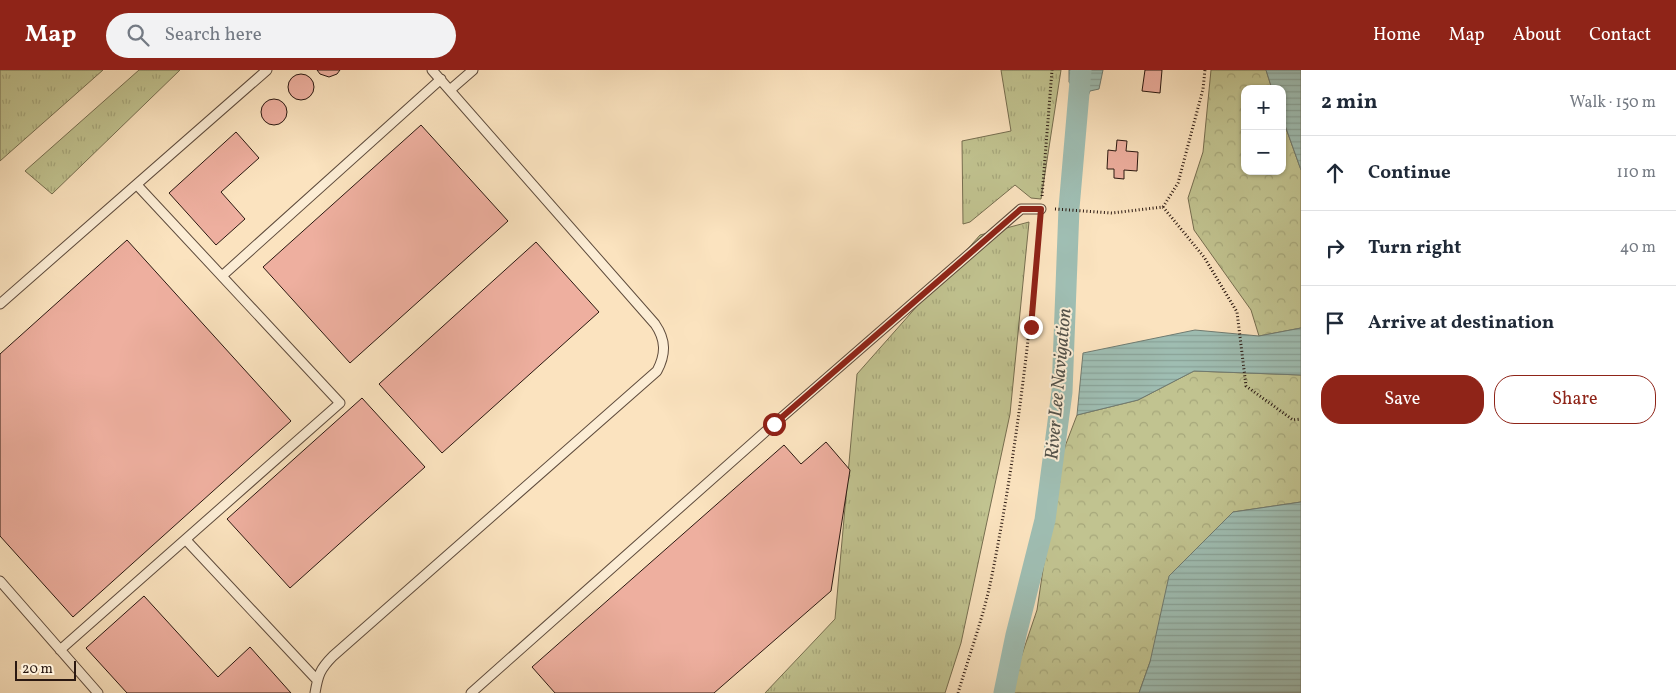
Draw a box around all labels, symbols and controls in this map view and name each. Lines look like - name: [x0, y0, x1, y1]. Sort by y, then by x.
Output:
- search box: [106, 13, 456, 58]
- text: Map: [25, 18, 76, 52]
- icon: search: [124, 21, 152, 49]
- text: Search here: [164, 22, 262, 48]
- text: Home: [1373, 23, 1421, 48]
- text: Map: [1449, 23, 1485, 48]
- text: About: [1513, 23, 1561, 48]
- text: Contact: [1589, 23, 1651, 48]
- map controls: [1241, 85, 1286, 175]
- button: +: [1241, 85, 1286, 130]
- text: 2 min: [1321, 88, 1378, 117]
- text: Walk · 150 m: [1570, 92, 1656, 114]
- button: −: [1241, 130, 1286, 175]
- icon: ahead: [1321, 159, 1349, 187]
- text: Continue: [1368, 160, 1451, 186]
- text: 110 m: [1617, 162, 1656, 184]
- icon: right: [1321, 234, 1349, 262]
- text: Turn right: [1368, 235, 1461, 261]
- text: 40 m: [1620, 237, 1656, 259]
- water label: River Lee Navigation: [1039, 307, 1079, 461]
- icon: arrive: [1321, 309, 1349, 337]
- text: Arrive at destination: [1368, 310, 1554, 336]
- route end: [1020, 316, 1043, 339]
- button: Save: [1321, 375, 1484, 424]
- button: Share: [1494, 375, 1656, 424]
- route start: [763, 413, 786, 436]
- scale bar: [15, 658, 76, 681]
- text: 20 m: [22, 660, 53, 679]

